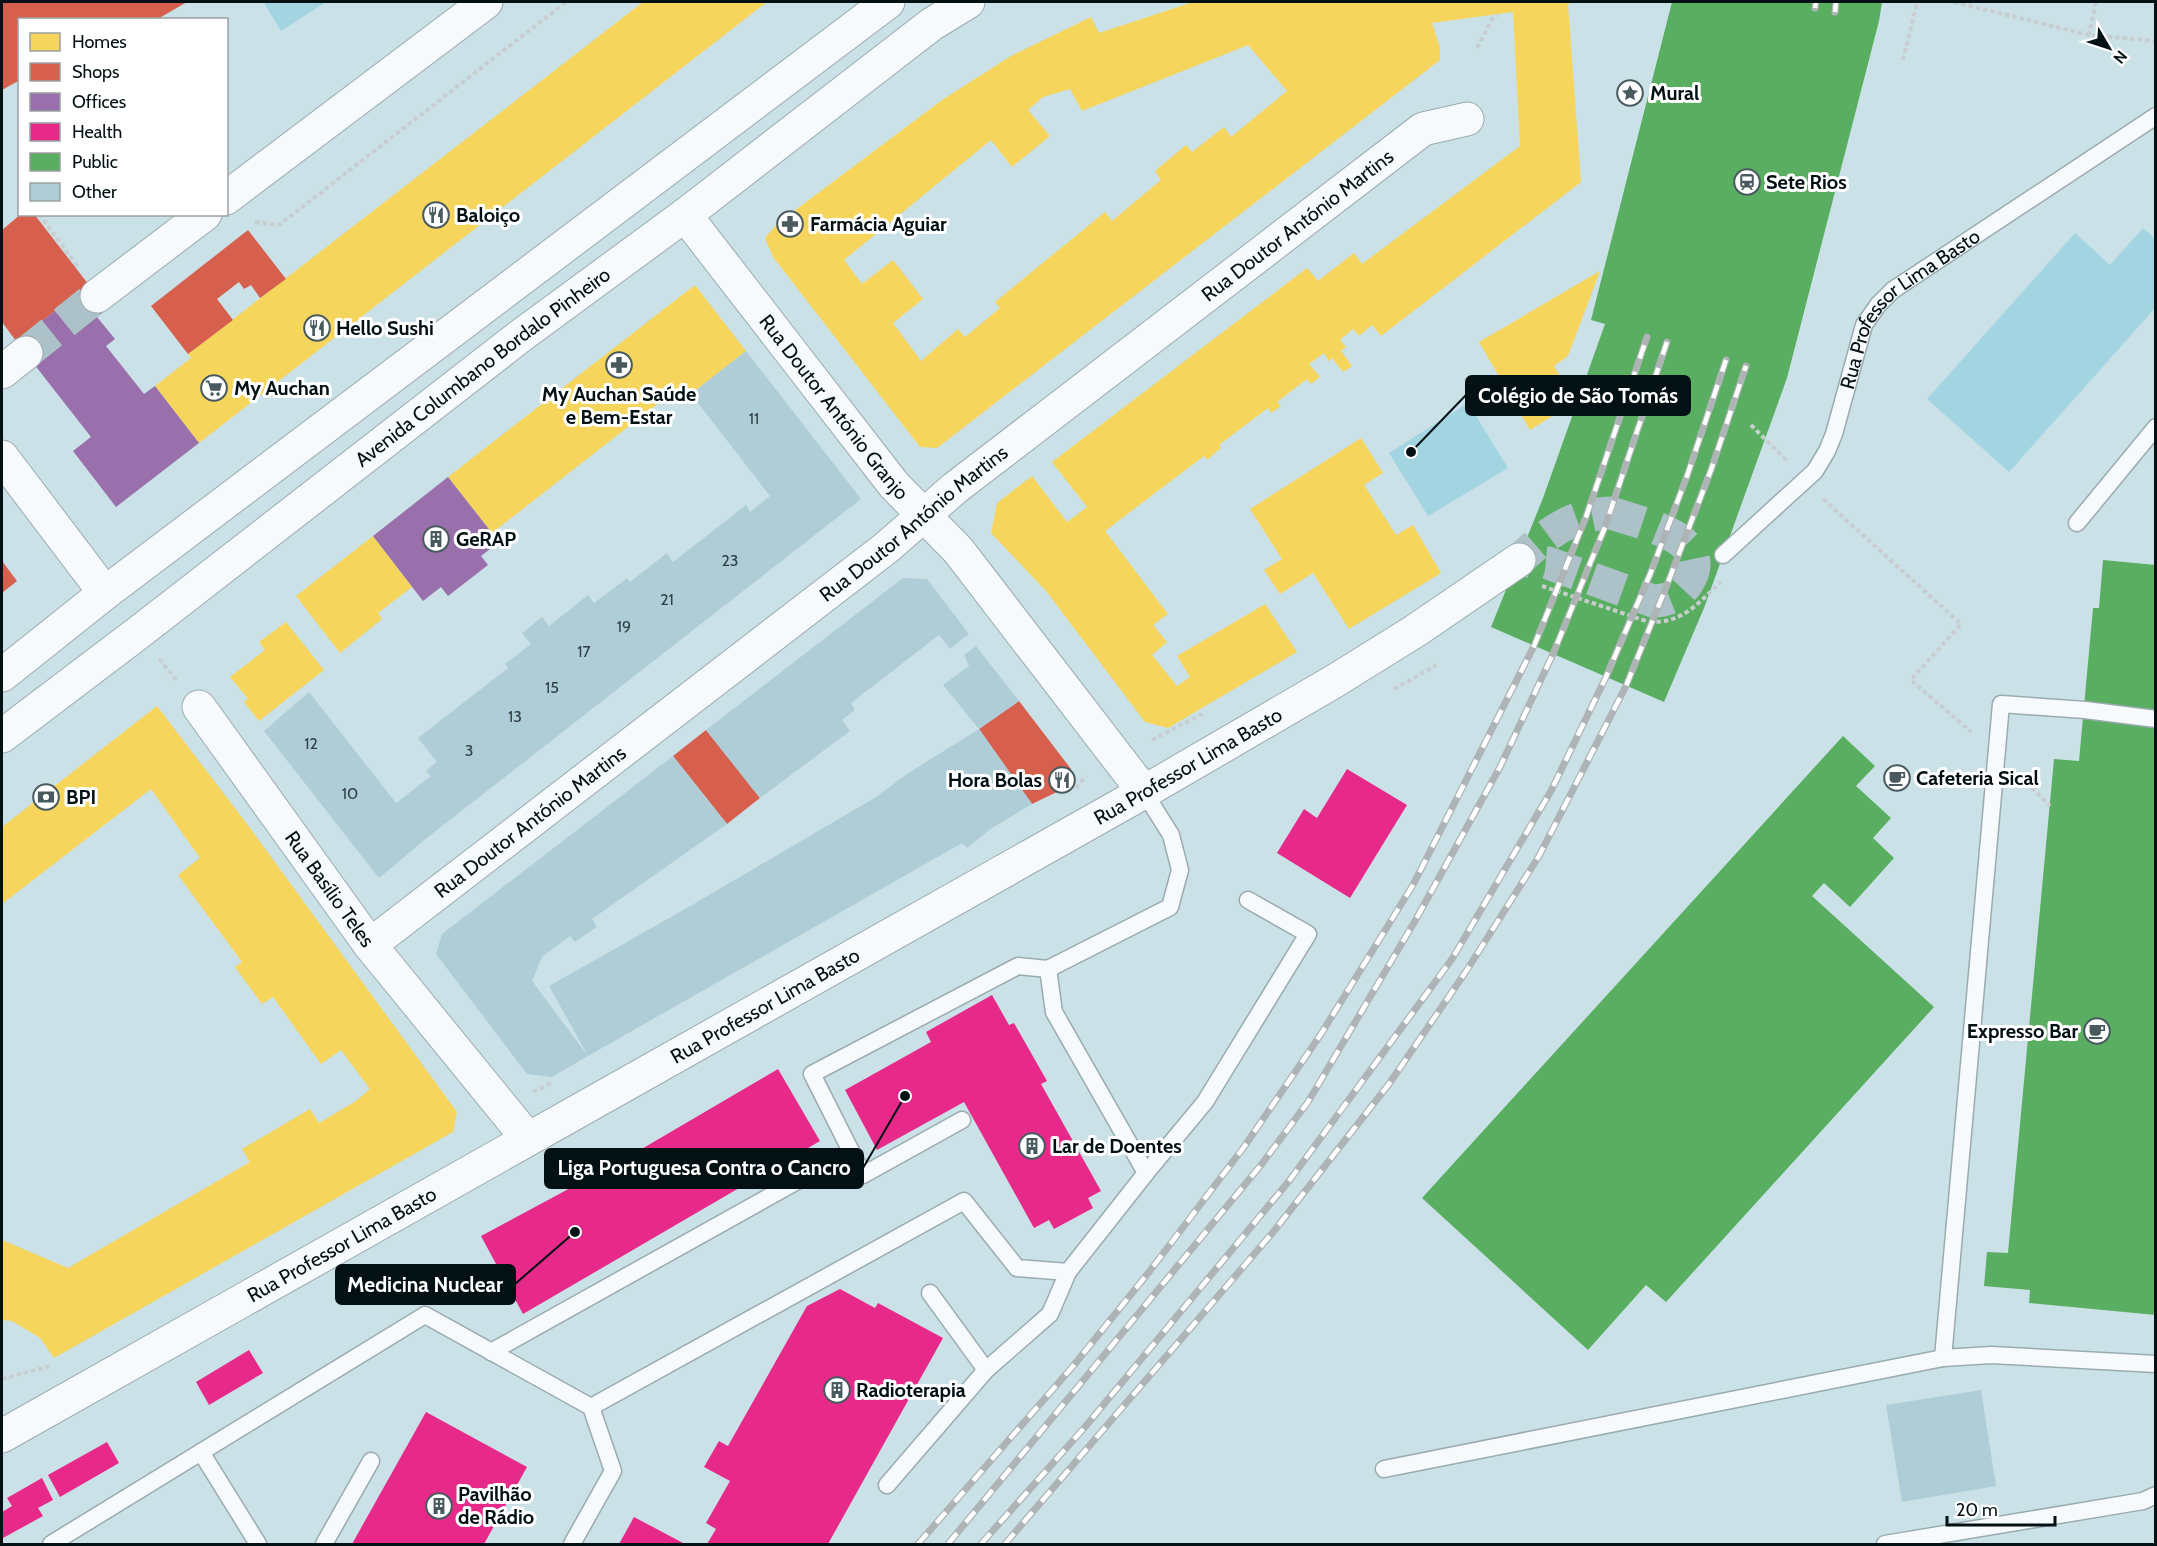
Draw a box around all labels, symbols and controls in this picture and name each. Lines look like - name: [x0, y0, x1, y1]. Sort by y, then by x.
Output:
- legend: [18, 18, 228, 216]
- north arrow: [2079, 18, 2139, 78]
- text: Homes: [72, 31, 127, 53]
- text: N: [2109, 47, 2131, 67]
- text: Shops: [72, 61, 120, 83]
- place icon: Mural: [1615, 78, 1645, 108]
- place label: Mural: [1650, 81, 1699, 105]
- text: Offices: [72, 91, 126, 113]
- text: Health: [72, 121, 122, 143]
- street label: Rua Doutor António Martins: [1197, 144, 1398, 306]
- text: Public: [72, 151, 118, 173]
- station icon: Sete Rios: [1732, 167, 1762, 197]
- place label: Sete Rios: [1766, 170, 1847, 194]
- text: Other: [72, 181, 117, 203]
- restaurant icon: Baloiço: [421, 200, 451, 230]
- place label: Baloiço: [456, 203, 520, 227]
- pharmacy icon: Farmácia Aguiar: [775, 209, 805, 239]
- place label: Farmácia Aguiar: [810, 212, 947, 236]
- street label: Rua Professor Lima Basto: [1835, 224, 1984, 392]
- street label: Avenida Columbano Bordalo Pinheiro: [350, 262, 615, 472]
- street label: Rua Doutor António Granjo: [754, 310, 914, 505]
- restaurant icon: Hello Sushi: [302, 313, 332, 343]
- place label: Hello Sushi: [336, 316, 434, 340]
- pharmacy icon: My Auchan Saúde e Bem-Estar: [604, 350, 634, 380]
- supermarket icon: My Auchan: [199, 373, 229, 403]
- place label: My Auchan: [234, 376, 330, 400]
- callout: Colégio de São Tomás: [1466, 376, 1690, 415]
- place label: My Auchan Saúde e Bem-Estar: [542, 382, 696, 429]
- text: Colégio de São Tomás: [1478, 383, 1678, 408]
- house number: 11: [749, 409, 759, 428]
- street label: Rua Doutor António Martins: [815, 440, 1012, 607]
- building icon: GeRAP: [421, 524, 451, 554]
- place label: GeRAP: [456, 527, 516, 551]
- house number: 23: [721, 551, 739, 570]
- house number: 21: [660, 590, 674, 609]
- house number: 19: [617, 617, 631, 636]
- house number: 17: [577, 642, 591, 661]
- house number: 15: [545, 678, 559, 697]
- street label: Rua Professor Lima Basto: [1090, 702, 1286, 830]
- house number: 13: [508, 707, 522, 726]
- house number: 12: [304, 734, 318, 753]
- street label: Rua Doutor António Martins: [430, 741, 631, 903]
- house number: 3: [465, 741, 473, 760]
- cafe icon: Cafeteria Sical: [1882, 763, 1912, 793]
- restaurant icon: Hora Bolas: [1047, 765, 1077, 795]
- place label: Cafeteria Sical: [1916, 766, 2039, 790]
- place label: Hora Bolas: [948, 768, 1042, 792]
- bank icon: BPI: [31, 782, 61, 812]
- house number: 10: [342, 784, 358, 803]
- place label: BPI: [66, 785, 96, 809]
- street label: Rua Basílio Teles: [280, 826, 380, 952]
- street label: Rua Professor Lima Basto: [666, 943, 864, 1069]
- cafe icon: Expresso Bar: [2082, 1016, 2112, 1046]
- place label: Expresso Bar: [1967, 1019, 2078, 1043]
- building icon: Lar de Doentes: [1017, 1131, 1047, 1161]
- place label: Lar de Doentes: [1052, 1134, 1182, 1158]
- callout: Liga Portuguesa Contra o Cancro: [545, 1149, 863, 1188]
- text: Liga Portuguesa Contra o Cancro: [557, 1155, 851, 1180]
- street label: Rua Professor Lima Basto: [243, 1182, 440, 1307]
- callout: Medicina Nuclear: [336, 1265, 515, 1304]
- text: Medicina Nuclear: [347, 1272, 503, 1297]
- building icon: Radioterapia: [822, 1375, 852, 1405]
- place label: Radioterapia: [856, 1378, 966, 1402]
- place label: Pavilhão de Rádio: [458, 1482, 534, 1529]
- scale bar: [1947, 1489, 2055, 1527]
- building icon: Pavilhão de Rádio: [424, 1491, 454, 1521]
- text: 20 m: [1956, 1499, 1998, 1521]

